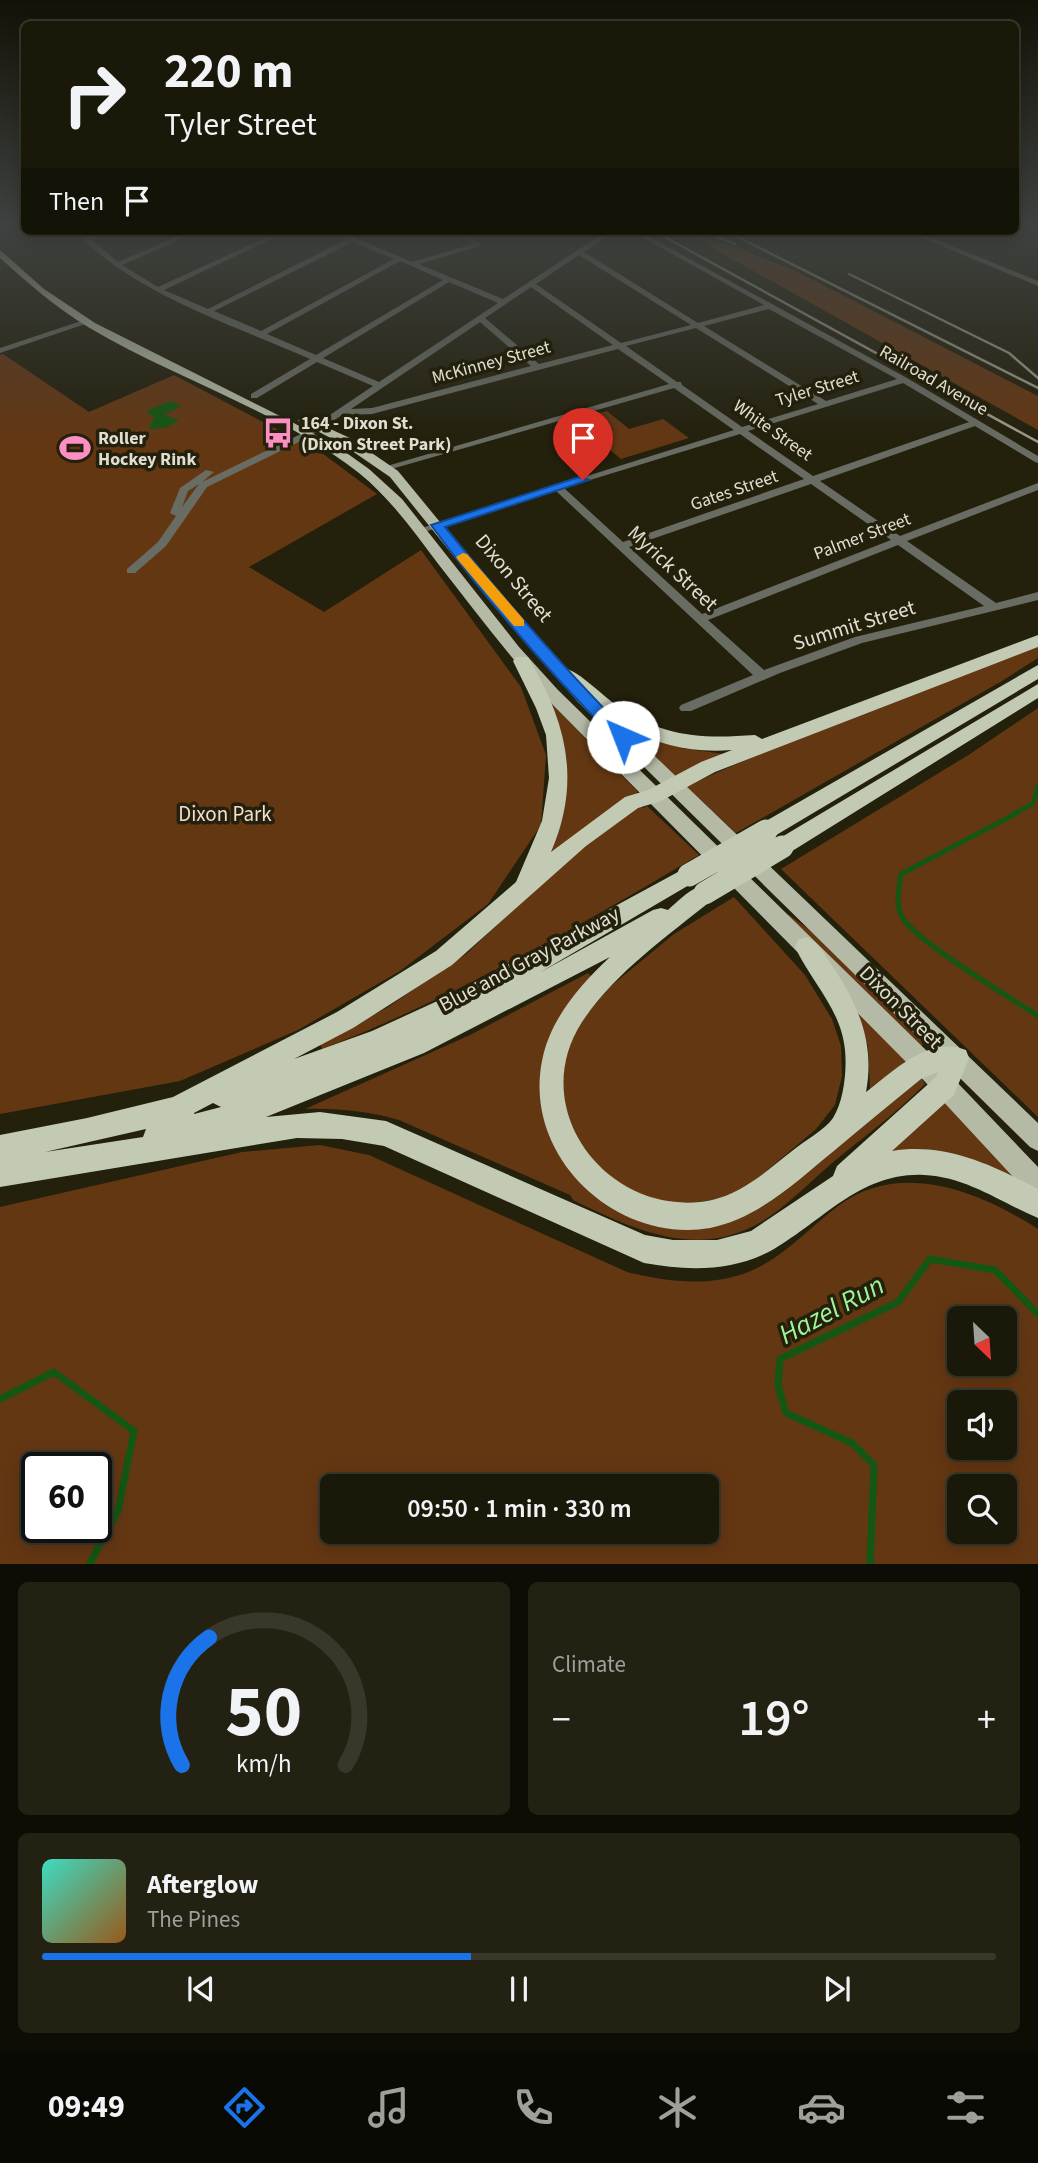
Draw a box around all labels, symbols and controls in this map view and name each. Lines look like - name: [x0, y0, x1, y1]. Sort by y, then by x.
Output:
- text: 220 m: [164, 37, 293, 107]
- icon: right: [49, 49, 140, 140]
- text: Tyler Street: [164, 102, 317, 148]
- icon: arrive: [118, 182, 156, 220]
- text: Then: [49, 183, 104, 220]
- street label: McKinney Street: [429, 335, 553, 390]
- street label: Railroad Avenue: [875, 339, 993, 422]
- street label: Tyler Street: [772, 364, 862, 413]
- street label: White Street: [728, 394, 817, 467]
- pin: [553, 408, 613, 480]
- place label: 164 - Dixon St. (Dixon Street Park): [301, 411, 451, 457]
- bus stop icon: 164 - Dixon St. (Dixon Street Park): [261, 416, 295, 450]
- icon: arrive: [564, 419, 602, 457]
- place label: Roller Hockey Rink: [98, 426, 196, 472]
- sports icon: Roller Hockey Rink: [58, 431, 92, 465]
- street label: Gates Street: [687, 464, 781, 517]
- street label: Palmer Street: [810, 507, 914, 566]
- street label: Myrick Street: [621, 518, 725, 618]
- street label: Dixon Street: [468, 527, 560, 629]
- street label: Summit Street: [789, 592, 919, 658]
- position arrow: [586, 700, 660, 774]
- park label: Dixon Park: [178, 799, 272, 829]
- street label: Blue and Gray Parkway: [433, 899, 625, 1019]
- street label: Dixon Street: [853, 959, 949, 1055]
- water label: Hazel Run: [772, 1265, 891, 1354]
- north arrow: [947, 1306, 1017, 1376]
- map controls: [947, 1306, 1017, 1544]
- button: sound: [947, 1390, 1017, 1460]
- speed limit sign: 60: [21, 1452, 112, 1543]
- button: search: [947, 1474, 1017, 1544]
- text: 09:50 · 1 min · 330 m: [407, 1490, 632, 1527]
- text: Climate: [552, 1648, 626, 1681]
- text: 50: [226, 1660, 302, 1764]
- text: 19°: [738, 1682, 810, 1756]
- text: −: [552, 1693, 571, 1747]
- text: +: [977, 1693, 996, 1747]
- text: km/h: [236, 1745, 292, 1781]
- text: Afterglow: [147, 1866, 258, 1903]
- text: The Pines: [147, 1903, 240, 1936]
- icon: previous: [182, 1970, 220, 2008]
- icon: pause: [500, 1970, 538, 2008]
- icon: next: [818, 1970, 856, 2008]
- icon: directions: [220, 2083, 269, 2132]
- icon: music: [364, 2083, 413, 2132]
- icon: phone: [509, 2083, 558, 2132]
- icon: climate: [653, 2083, 702, 2132]
- icon: car: [797, 2083, 846, 2132]
- icon: filters: [941, 2083, 990, 2132]
- text: 09:49: [48, 2084, 125, 2130]

